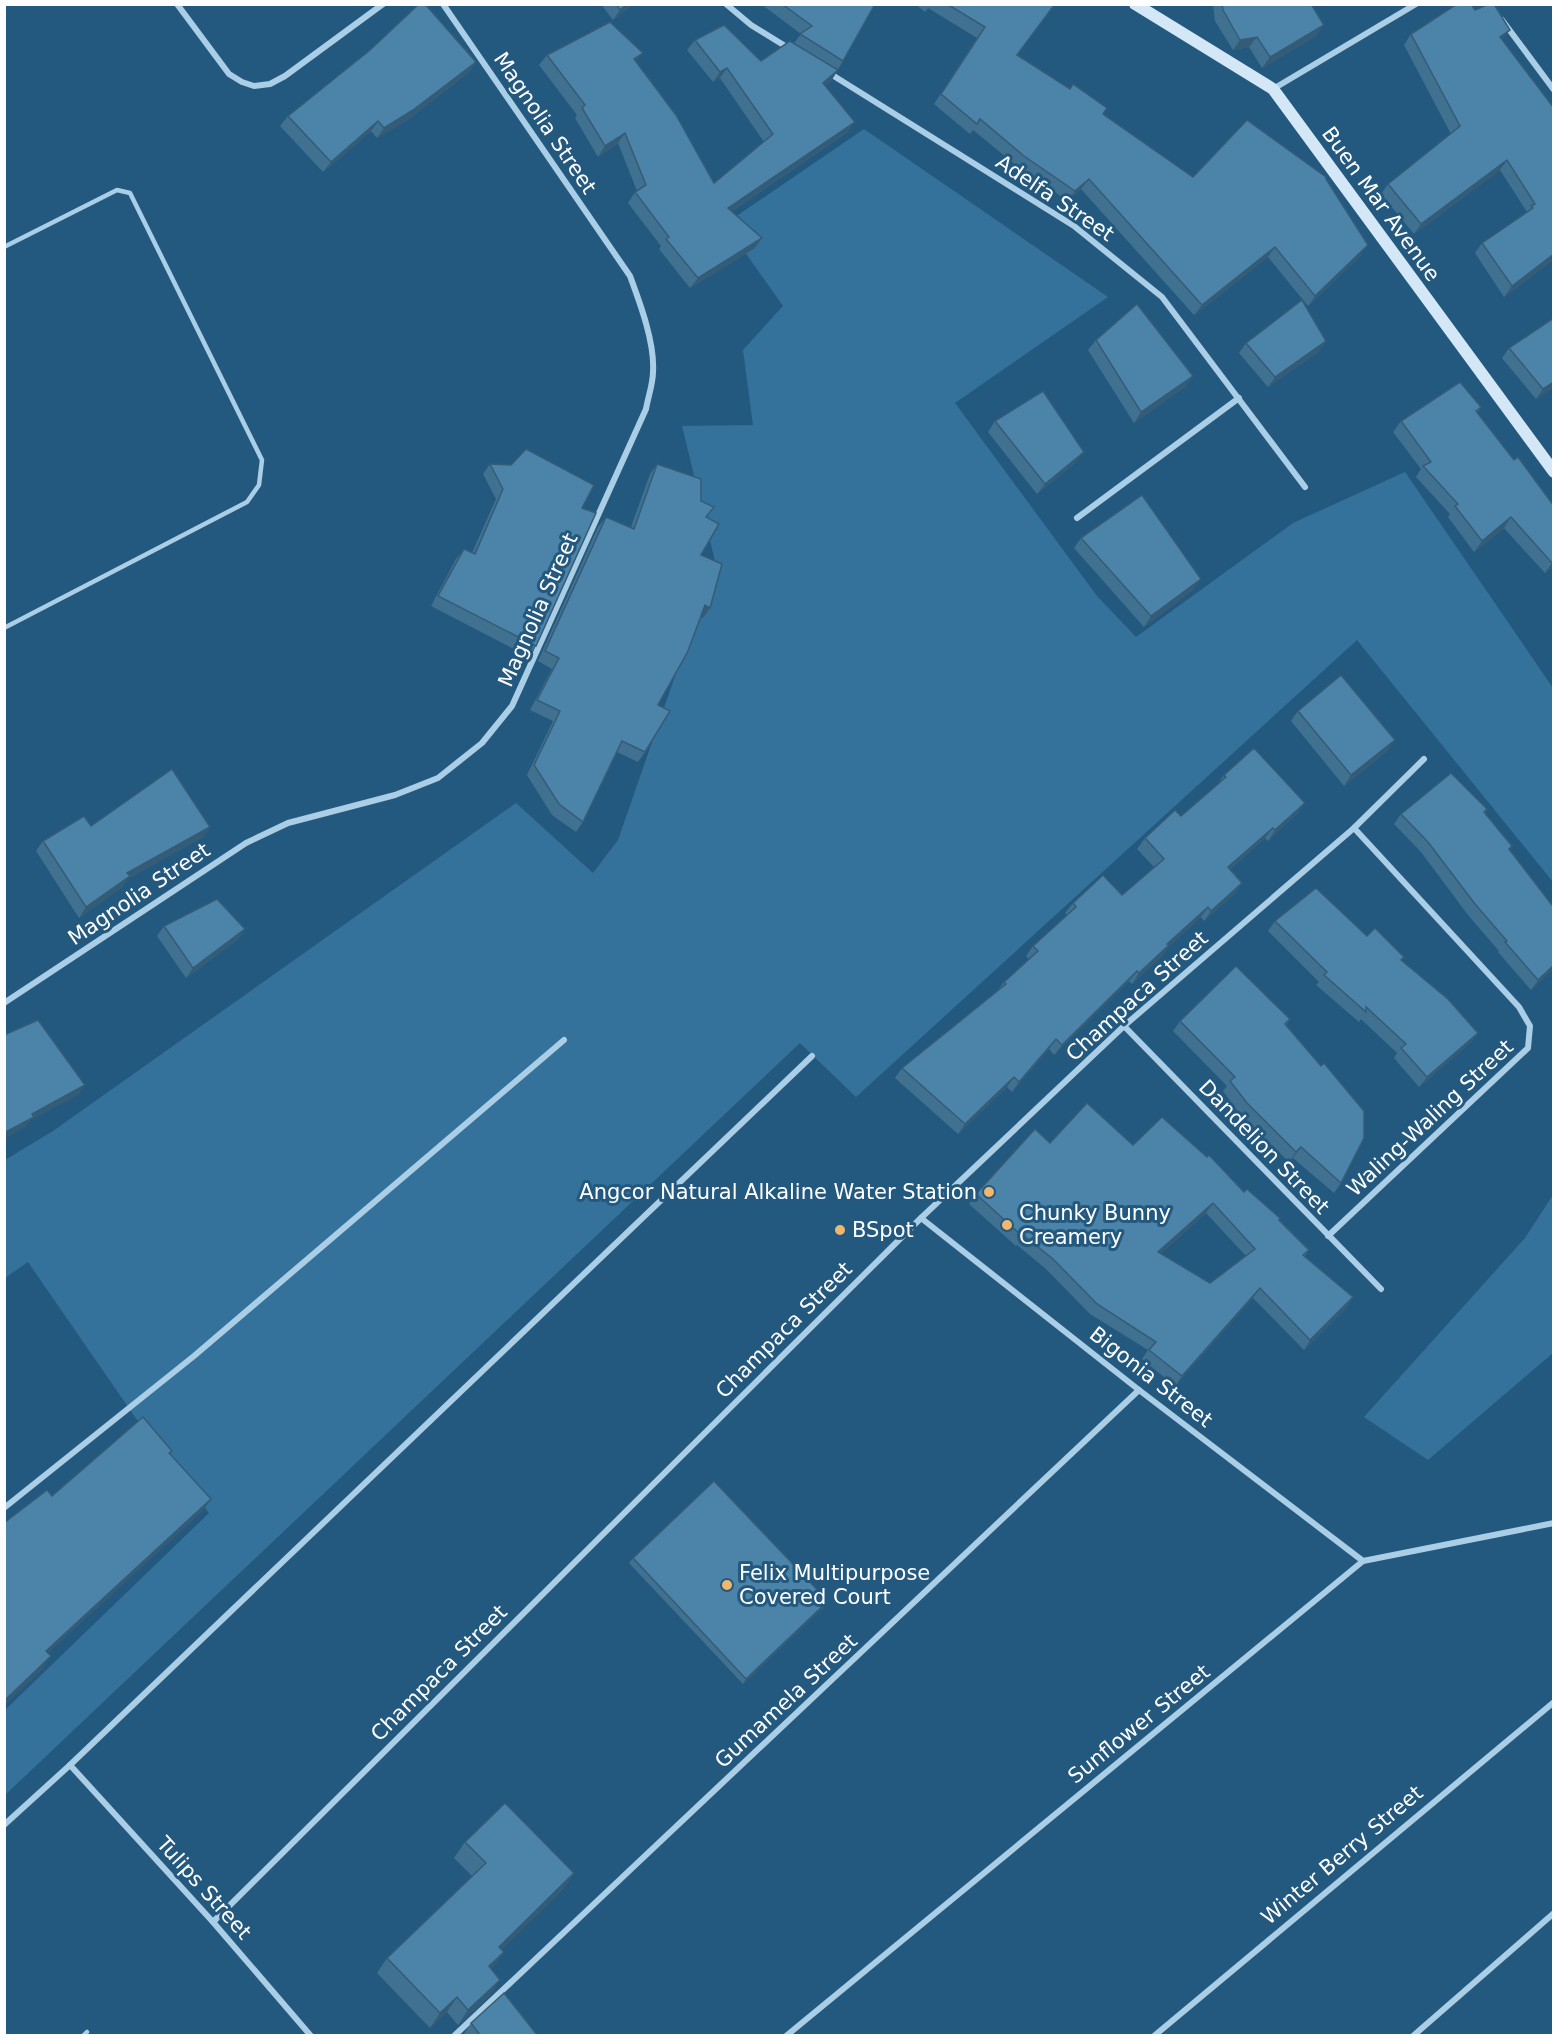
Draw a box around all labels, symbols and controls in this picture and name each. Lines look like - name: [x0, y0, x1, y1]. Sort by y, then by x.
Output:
- street label: Magnolia Street: [489, 48, 601, 198]
- street label: Buen Mar Avenue: [1317, 122, 1445, 286]
- street label: Adelfa Street: [992, 150, 1118, 246]
- street label: Magnolia Street: [493, 530, 583, 690]
- street label: Magnolia Street: [64, 838, 214, 950]
- street label: Champaca Street: [1061, 926, 1213, 1066]
- street label: Waling-Waling Street: [1342, 1035, 1518, 1201]
- street label: Dandelion Street: [1194, 1075, 1334, 1219]
- place label: Angcor Natural Alkaline Water Station: [579, 1180, 977, 1204]
- marker: Angcor Natural Alkaline Water Station: [982, 1185, 996, 1199]
- place label: Chunky Bunny Creamery: [1019, 1201, 1171, 1249]
- place label: BSpot: [852, 1218, 914, 1242]
- marker: Chunky Bunny Creamery: [1000, 1218, 1014, 1232]
- marker: BSpot: [833, 1223, 847, 1237]
- street label: Champaca Street: [711, 1257, 857, 1403]
- street label: Bigonia Street: [1085, 1322, 1217, 1432]
- place label: Felix Multipurpose Covered Court: [739, 1561, 930, 1609]
- marker: Felix Multipurpose Covered Court: [720, 1578, 734, 1592]
- street label: Champaca Street: [366, 1600, 512, 1746]
- street label: Gumamela Street: [710, 1629, 862, 1773]
- street label: Sunflower Street: [1063, 1660, 1215, 1788]
- street label: Winter Berry Street: [1257, 1781, 1427, 1929]
- street label: Tulips Street: [151, 1831, 256, 1944]

